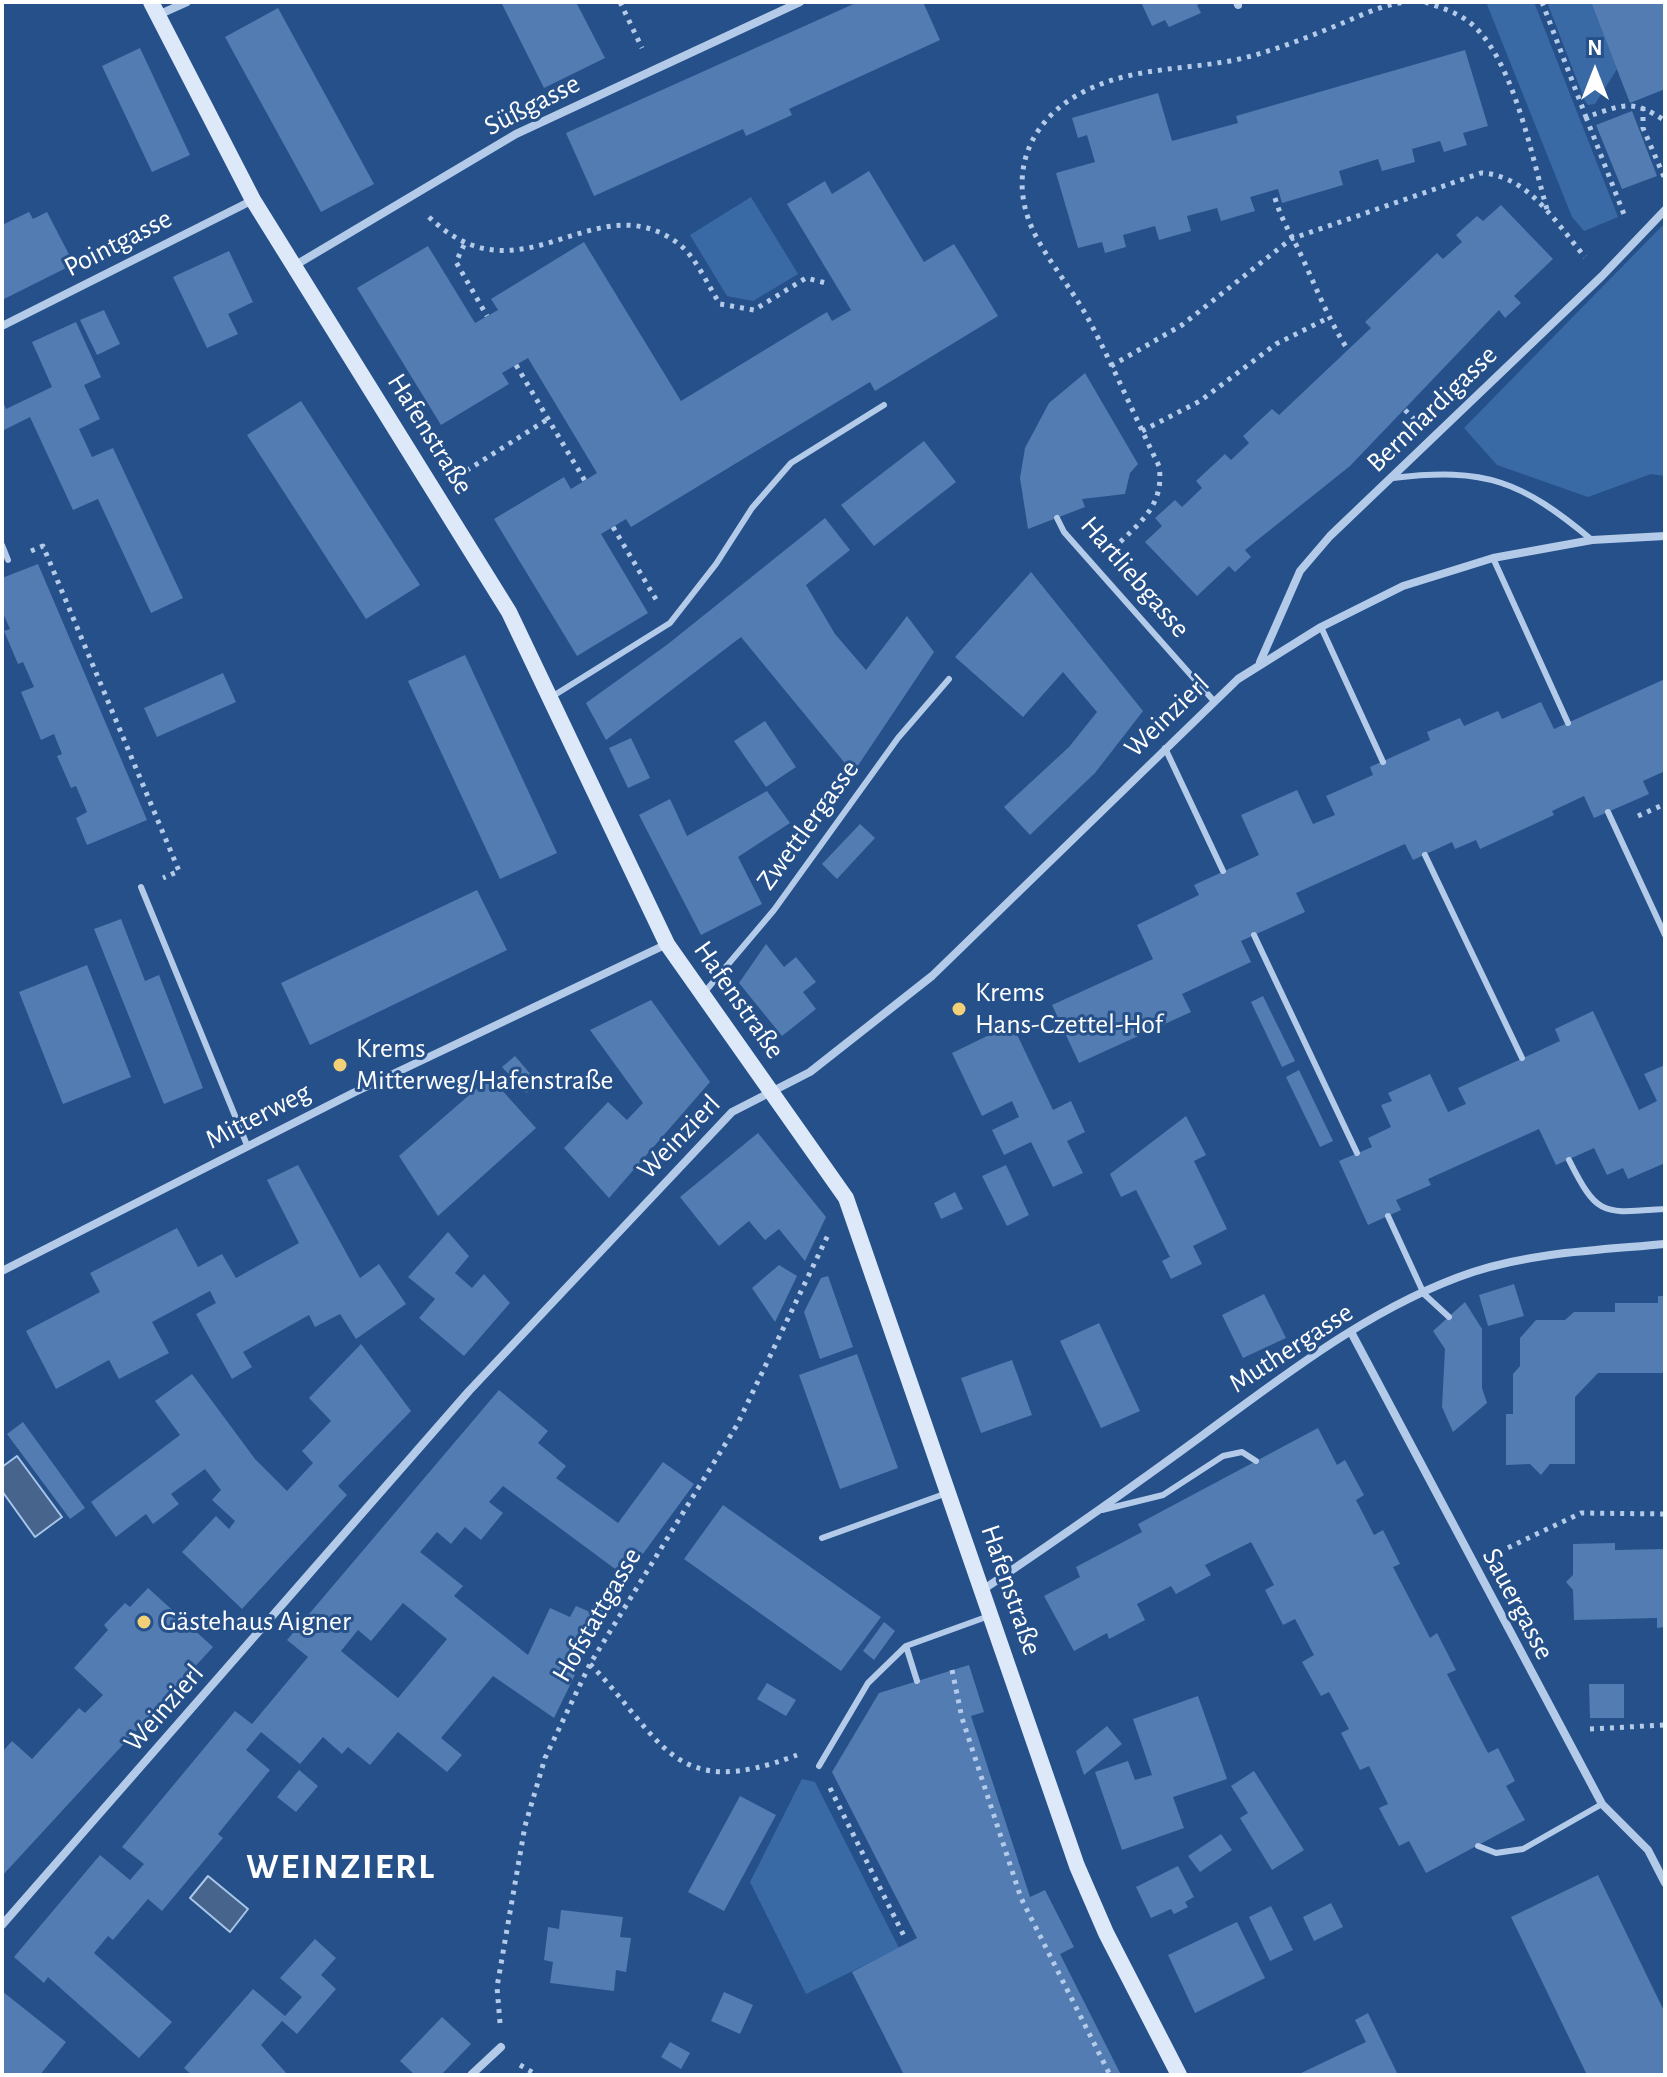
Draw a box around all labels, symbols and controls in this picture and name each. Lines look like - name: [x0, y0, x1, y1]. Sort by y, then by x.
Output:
- north arrow: [1555, 32, 1635, 112]
- text: N: [1587, 37, 1603, 59]
- street label: Süßgasse: [479, 67, 585, 143]
- street label: Pointgasse: [58, 202, 178, 284]
- street label: Bernhardigasse: [1360, 338, 1504, 480]
- street label: Hafenstraße: [380, 367, 480, 501]
- street label: Hartliebgasse: [1073, 509, 1197, 645]
- street label: Weinzierl: [1118, 667, 1216, 765]
- street label: Zwettlergasse: [750, 754, 866, 896]
- street label: Hafenstraße: [686, 935, 792, 1065]
- place label: Krems Hans-Czettel-Hof: [975, 976, 1163, 1042]
- marker: Krems Hans-Czettel-Hof: [950, 1000, 968, 1018]
- place label: Krems Mitterweg/Hafenstraße: [356, 1032, 613, 1098]
- marker: Krems Mitterweg/Hafenstraße: [331, 1056, 349, 1074]
- street label: Mitterweg: [200, 1075, 316, 1157]
- street label: Weinzierl: [630, 1088, 728, 1186]
- street label: Muthergasse: [1223, 1295, 1359, 1401]
- street label: Hafenstraße: [973, 1520, 1049, 1660]
- street label: Hofstattgasse: [545, 1542, 649, 1688]
- street label: Sauergasse: [1475, 1542, 1561, 1666]
- place label: Gästehaus Aigner: [160, 1605, 351, 1639]
- marker: Gästehaus Aigner: [135, 1613, 153, 1631]
- street label: Weinzierl: [117, 1657, 211, 1759]
- district label: WEINZIERL: [246, 1845, 436, 1889]

